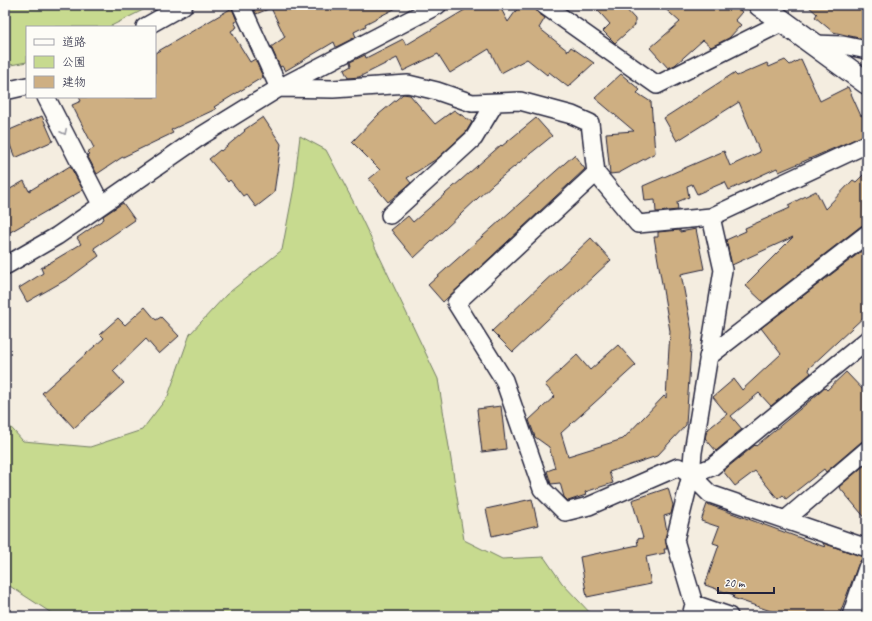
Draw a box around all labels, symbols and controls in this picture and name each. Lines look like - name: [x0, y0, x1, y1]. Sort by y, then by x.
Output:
- legend: [26, 26, 156, 98]
- text: 道路: [62, 34, 86, 50]
- text: 公園: [62, 54, 86, 70]
- text: 建物: [62, 74, 86, 90]
- one-way arrow: [59, 128, 67, 135]
- scale bar: [718, 569, 774, 595]
- text: 20 m: [724, 575, 746, 591]

